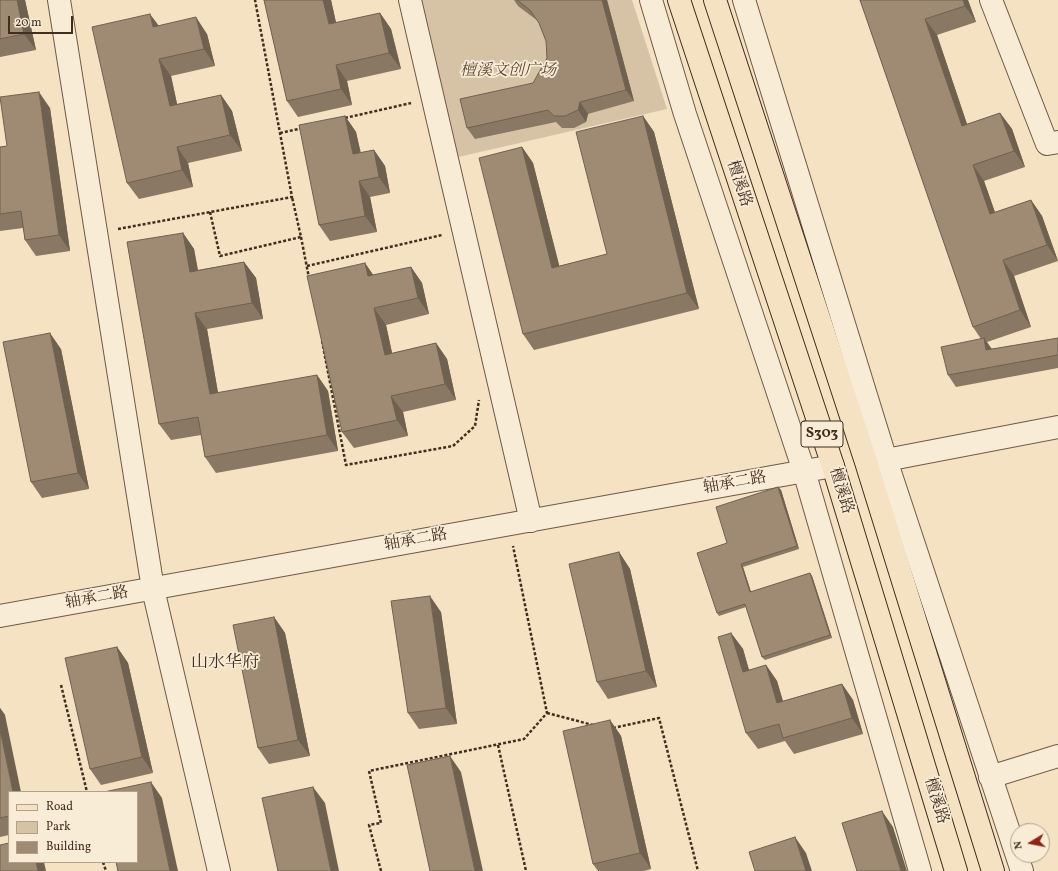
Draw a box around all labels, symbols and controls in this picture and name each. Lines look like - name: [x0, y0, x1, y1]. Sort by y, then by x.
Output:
- scale bar: [10, 8, 75, 34]
- text: 20 m: [15, 15, 42, 31]
- park label: 檀溪文创广场: [460, 62, 556, 82]
- street label: 檀溪路: [721, 158, 755, 210]
- road number: S303: [801, 421, 843, 447]
- street label: 檀溪路: [824, 465, 856, 517]
- street label: 轴承二路: [702, 469, 768, 499]
- street label: 轴承二路: [383, 526, 449, 556]
- street label: 轴承二路: [64, 584, 130, 614]
- district label: 山水华府: [191, 654, 259, 674]
- street label: 檀溪路: [919, 775, 951, 827]
- legend: [8, 791, 138, 863]
- text: Road: [46, 799, 73, 815]
- text: Park: [46, 819, 71, 835]
- north arrow: [1010, 823, 1050, 863]
- text: Building: [46, 839, 91, 855]
- text: N: [1011, 840, 1027, 850]

